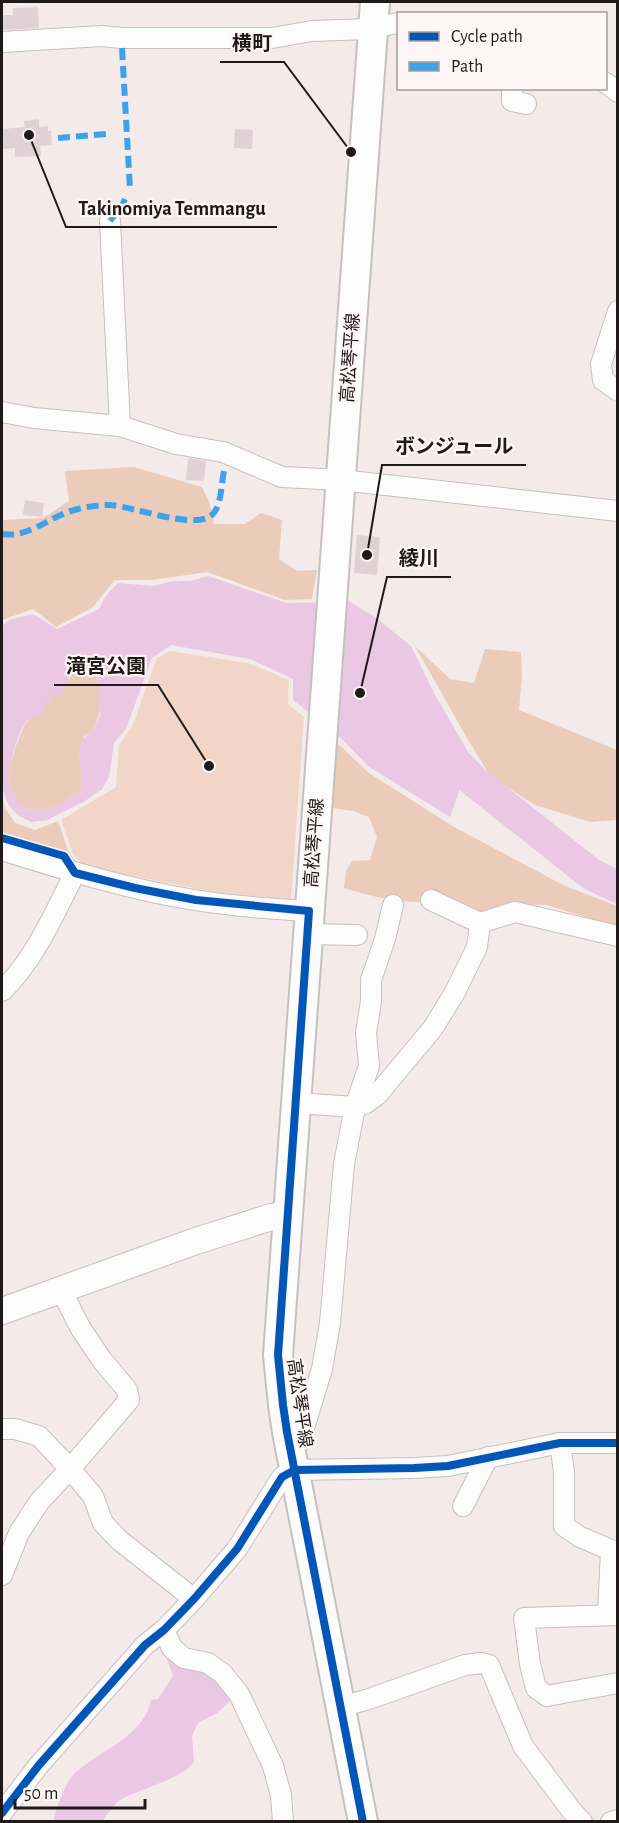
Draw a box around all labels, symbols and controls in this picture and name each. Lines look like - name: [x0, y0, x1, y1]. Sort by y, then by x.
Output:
- legend: [397, 12, 607, 90]
- callout: 横町: [220, 24, 284, 62]
- text: Cycle path: [451, 28, 523, 46]
- text: 横町: [232, 32, 272, 54]
- text: Path: [451, 58, 483, 76]
- callout: Takinomiya Temmangu: [66, 189, 277, 227]
- text: Takinomiya Temmangu: [78, 199, 266, 219]
- street label: 高松琴平線: [337, 312, 363, 404]
- callout: ボンジュール: [382, 427, 526, 465]
- text: ボンジュール: [395, 436, 513, 457]
- callout: 綾川: [387, 539, 451, 577]
- text: 綾川: [399, 547, 439, 569]
- callout: 滝宮公園: [54, 647, 158, 685]
- text: 滝宮公園: [66, 656, 146, 677]
- street label: 高松琴平線: [301, 797, 327, 889]
- street label: 高松琴平線: [284, 1357, 316, 1449]
- scale bar: [15, 1772, 146, 1810]
- text: 50 m: [24, 1785, 58, 1803]

